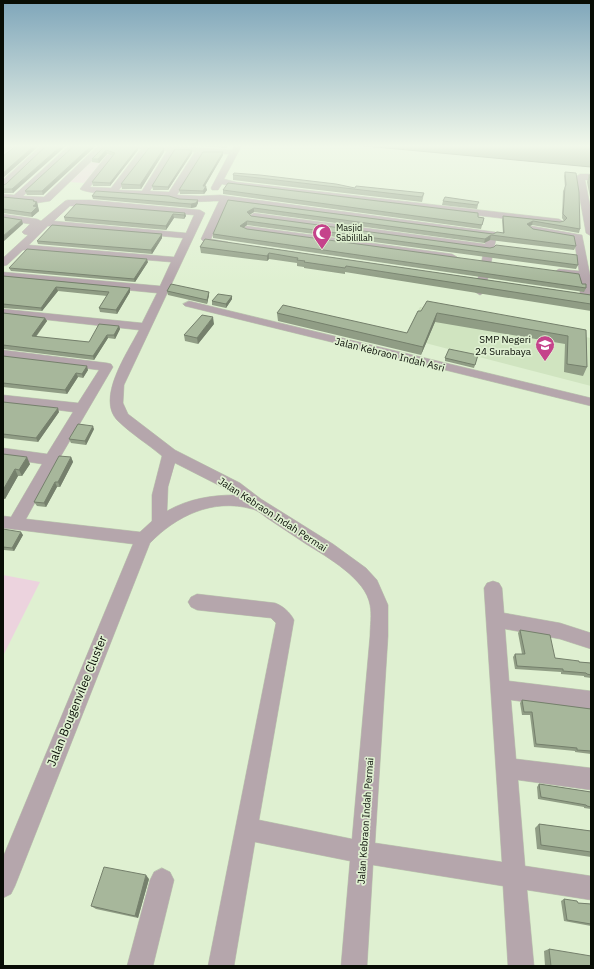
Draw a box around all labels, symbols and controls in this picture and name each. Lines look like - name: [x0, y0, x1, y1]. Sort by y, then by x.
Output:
- mosque icon: Masjid Sabilillah: [311, 222, 333, 250]
- place label: Masjid Sabilillah: [336, 222, 373, 243]
- place label: SMP Negeri 24 Surabaya: [475, 333, 532, 358]
- school or university icon: SMP Negeri 24 Surabaya: [534, 334, 556, 362]
- street label: Jalan Kebraon Indah Asri: [334, 335, 446, 374]
- street label: Jalan Kebraon Indah Permai: [216, 474, 330, 554]
- street label: Jalan Bougenvilee Cluster: [43, 633, 110, 768]
- street label: Jalan Kebraon Indah Permai: [355, 757, 376, 885]

